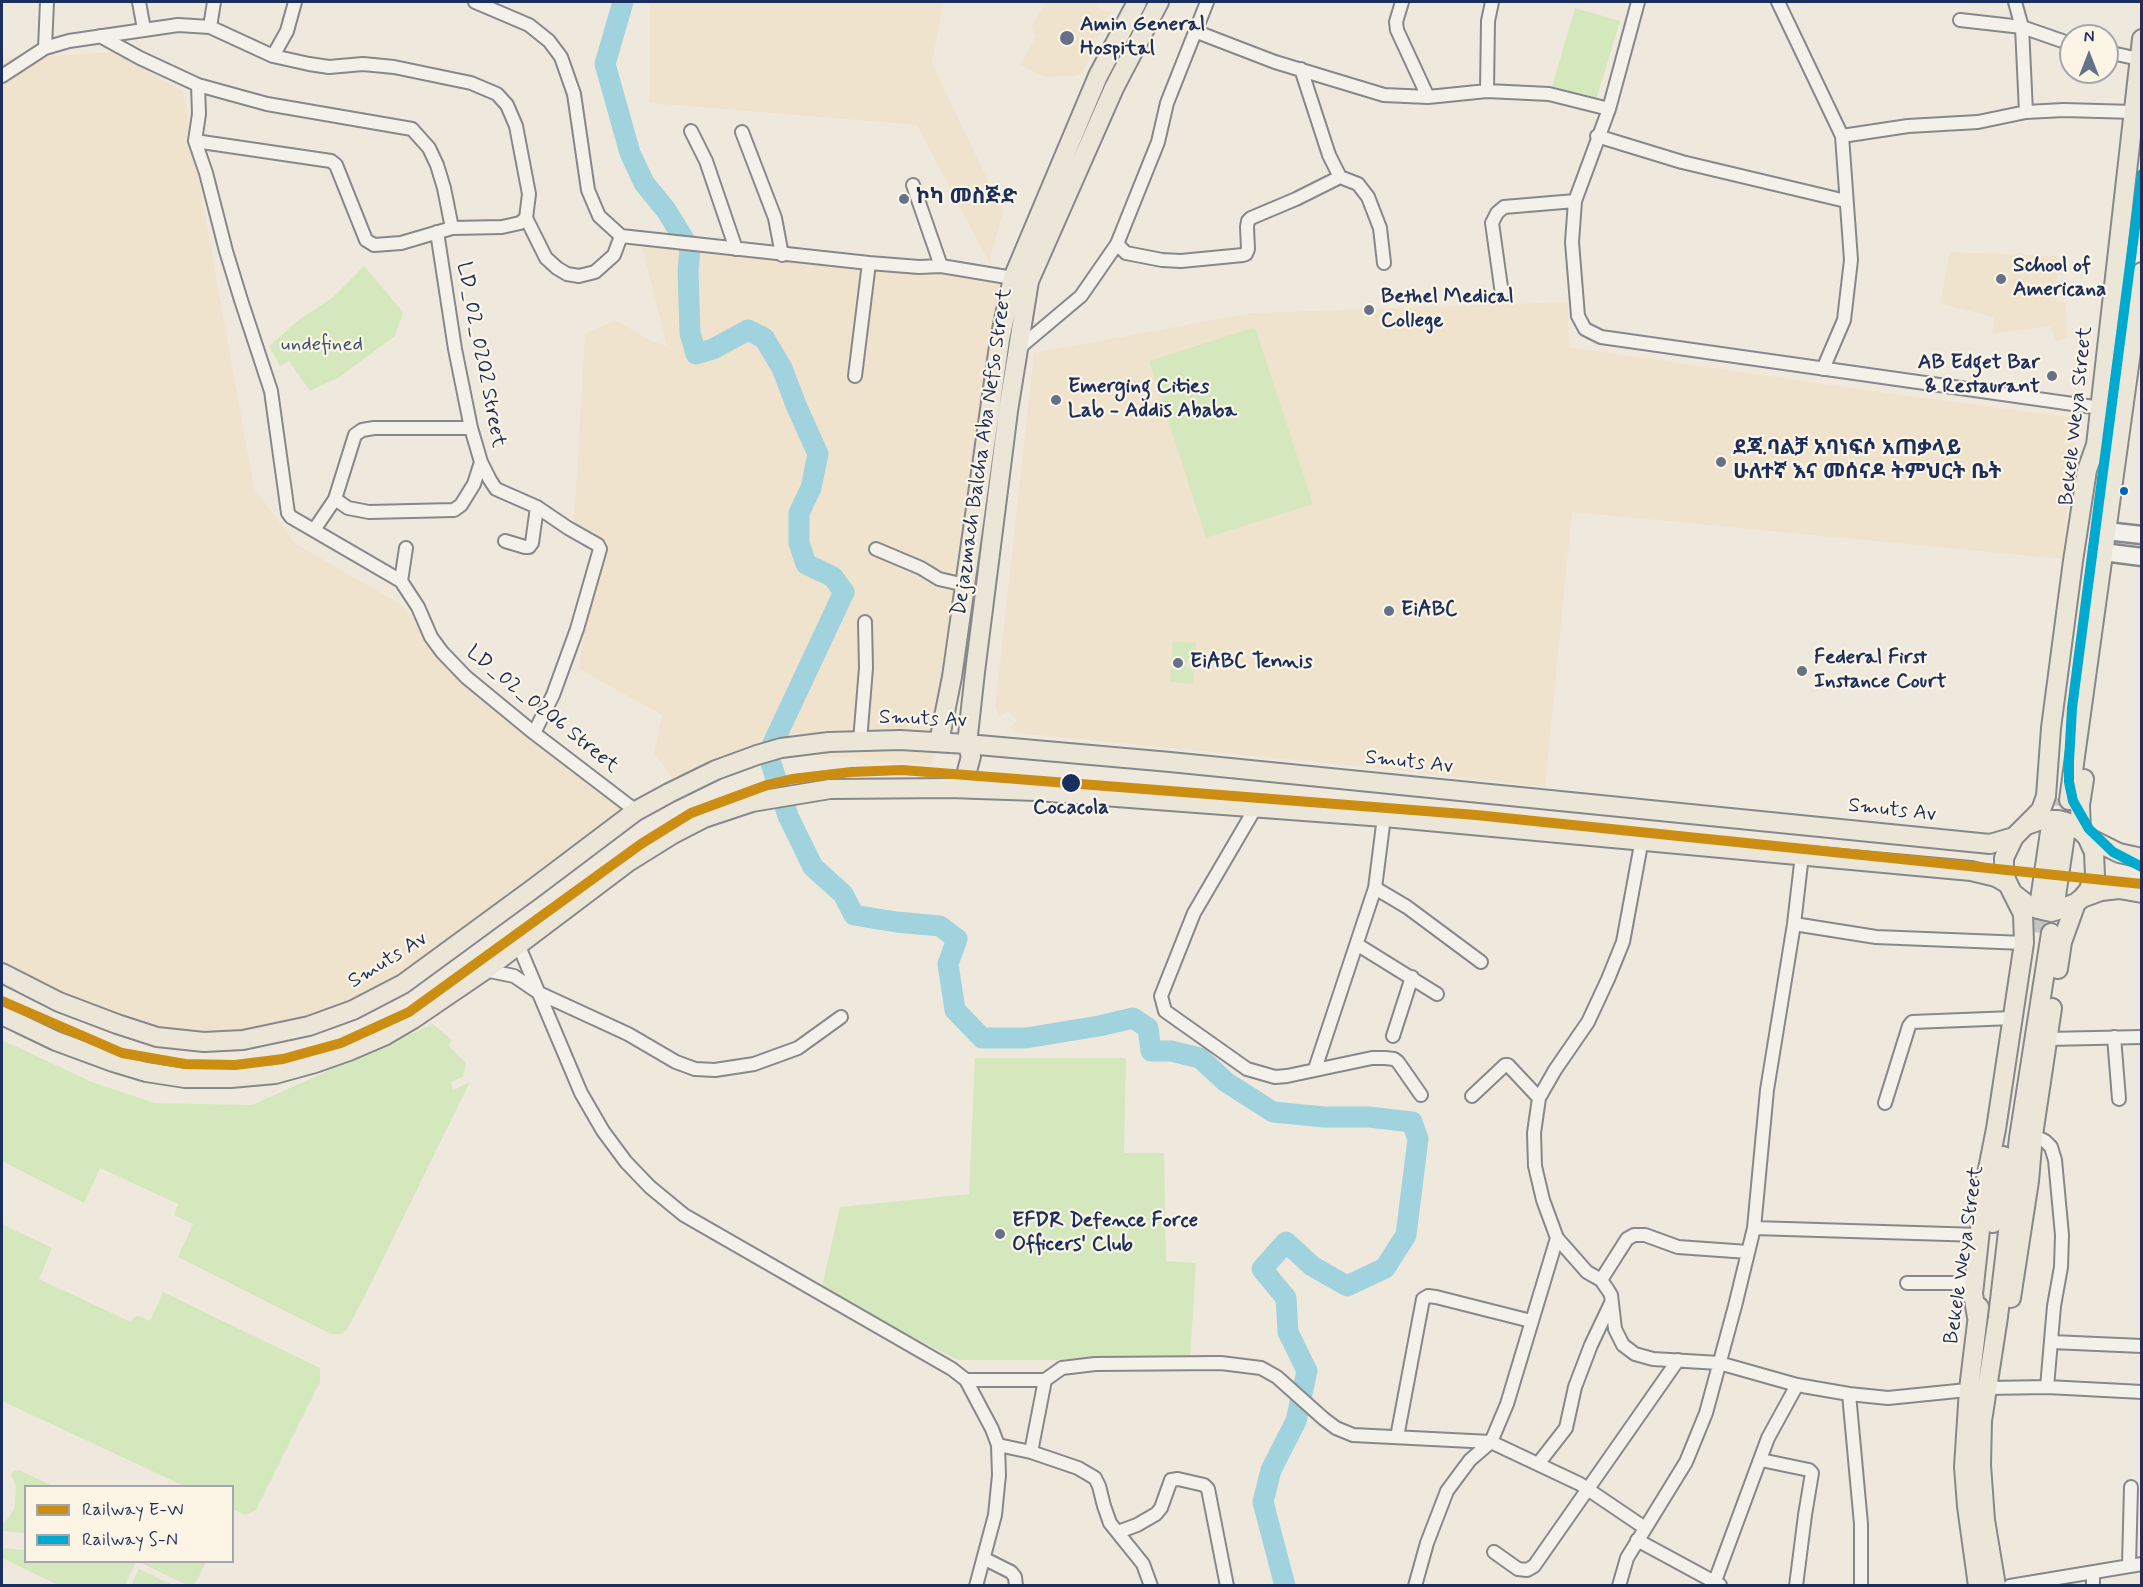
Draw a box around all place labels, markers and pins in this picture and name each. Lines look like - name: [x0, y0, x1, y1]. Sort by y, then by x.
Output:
- place label: Amin General Hospital: [1080, 13, 1205, 63]
- marker: Amin General Hospital: [1058, 29, 1076, 47]
- place label: ኮካ መስጅድ: [916, 186, 1017, 212]
- marker: ኮካ መስጅድ: [897, 192, 911, 206]
- place label: School of Americana: [2013, 254, 2106, 304]
- marker: School of Americana: [1994, 272, 2008, 286]
- place label: Bethel Medical College: [1381, 285, 1514, 335]
- marker: Bethel Medical College: [1362, 303, 1376, 317]
- place label: AB Edget Bar & Restaurant: [1918, 351, 2040, 401]
- marker: AB Edget Bar & Restaurant: [2045, 369, 2059, 383]
- place label: Emerging Cities Lab - Addis Ababa: [1068, 375, 1237, 425]
- marker: Emerging Cities Lab - Addis Ababa: [1049, 393, 1063, 407]
- place label: ደጃ.ባልቻ አባነፍሶ አጠቃላይ ሁለተኛ እና መሰናዶ ትምህርት ቤት: [1733, 437, 2001, 487]
- marker: ደጃ.ባልቻ አባነፍሶ አጠቃላይ ሁለተኛ እና መሰናዶ ትምህርት ቤት: [1714, 455, 1728, 469]
- unlabelled marker: [2118, 485, 2130, 497]
- place label: EiABC: [1401, 598, 1457, 624]
- marker: EiABC: [1382, 604, 1396, 618]
- place label: Federal First Instance Court: [1814, 646, 1946, 696]
- place label: EiABC Tennis: [1190, 650, 1313, 676]
- marker: EiABC Tennis: [1171, 656, 1185, 670]
- marker: Federal First Instance Court: [1795, 664, 1809, 678]
- marker: Cocacola: [1060, 772, 1082, 794]
- place label: Cocacola: [1033, 796, 1109, 822]
- place label: EFDR Defence Force Officers' Club: [1012, 1209, 1198, 1259]
- marker: EFDR Defence Force Officers' Club: [993, 1227, 1007, 1241]

